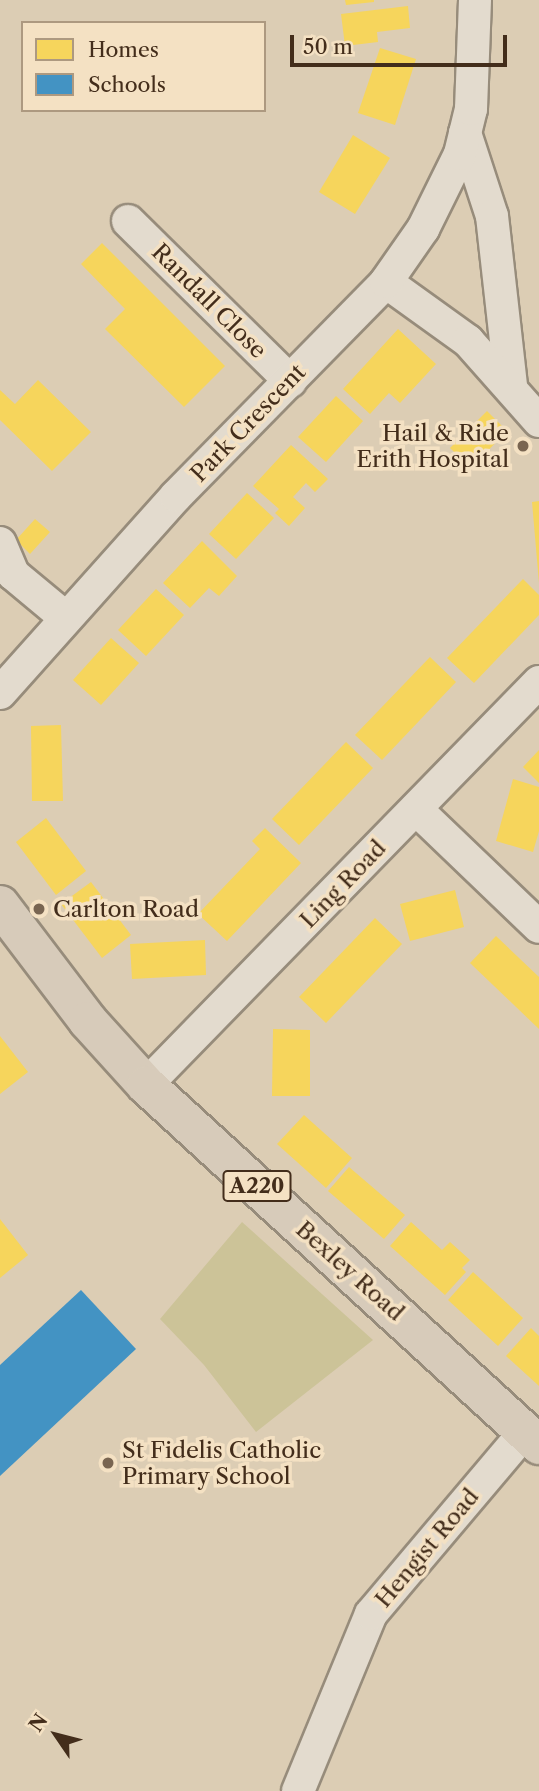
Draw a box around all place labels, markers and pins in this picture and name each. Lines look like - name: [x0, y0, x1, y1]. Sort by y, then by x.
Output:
- place label: Hail & Ride Erith Hospital: [356, 419, 509, 473]
- marker: Hail & Ride Erith Hospital: [515, 438, 531, 454]
- place label: Carlton Road: [53, 895, 199, 923]
- marker: Carlton Road: [31, 901, 47, 917]
- place label: St Fidelis Catholic Primary School: [122, 1436, 321, 1490]
- marker: St Fidelis Catholic Primary School: [100, 1455, 116, 1471]

